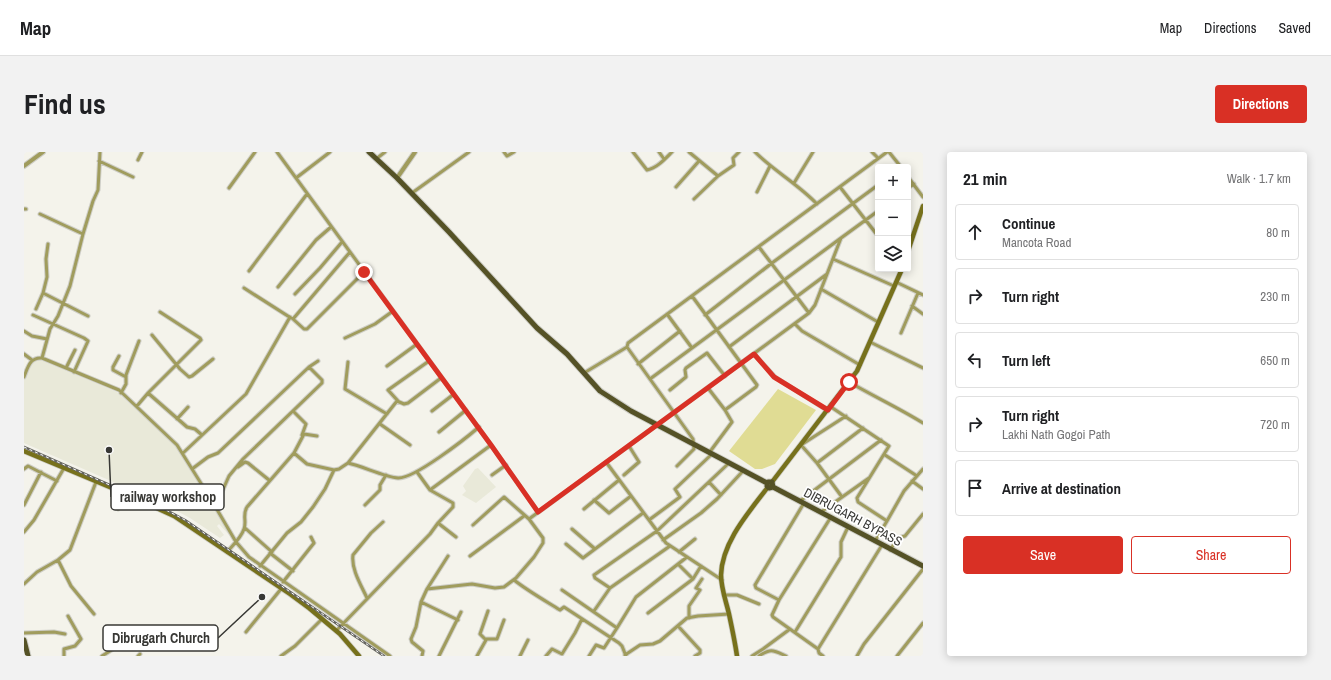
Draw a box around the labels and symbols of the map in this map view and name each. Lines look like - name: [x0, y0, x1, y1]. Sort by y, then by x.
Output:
- route end: [355, 263, 373, 281]
- route start: [840, 373, 858, 391]
- callout: railway workshop: [111, 484, 224, 510]
- street label: DIBRUGARH BYPASS: [801, 484, 905, 550]
- text: railway workshop: [120, 488, 216, 506]
- callout: Dibrugarh Church: [103, 625, 218, 651]
- text: Dibrugarh Church: [112, 629, 210, 647]

